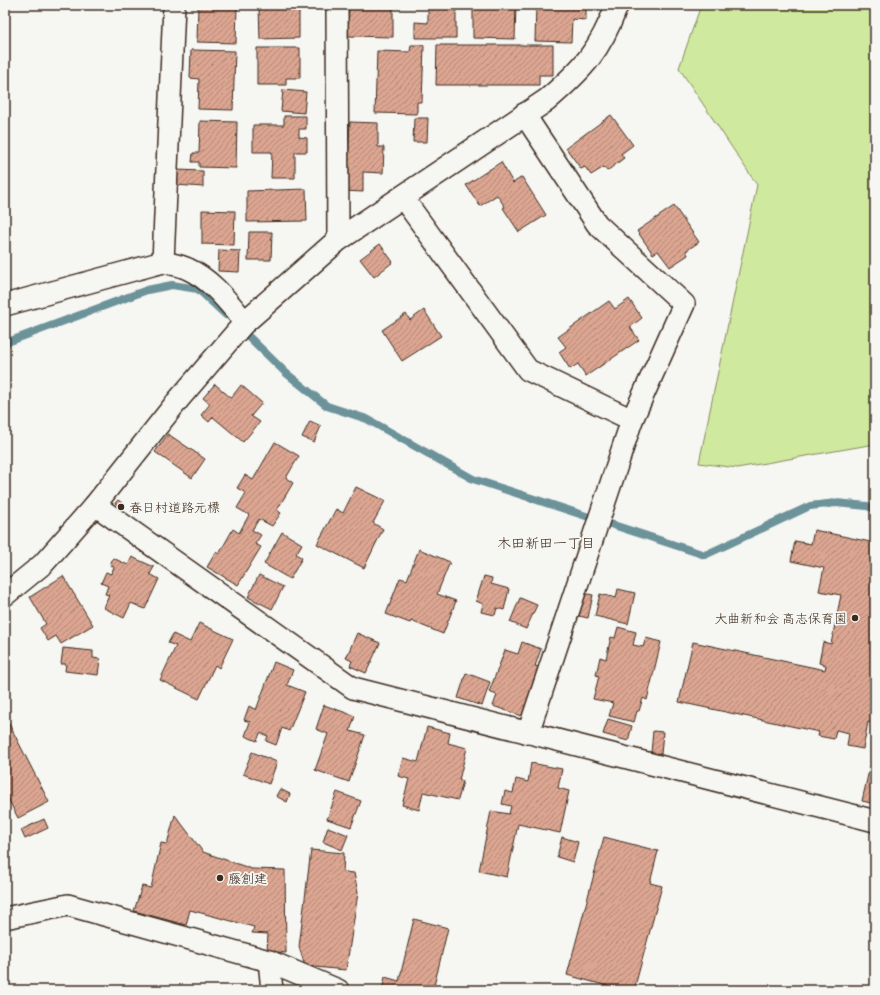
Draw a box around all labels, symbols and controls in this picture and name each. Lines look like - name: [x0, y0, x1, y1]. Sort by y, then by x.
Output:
- place label: 春日村道路元標: [129, 500, 220, 516]
- marker: 春日村道路元標: [116, 502, 126, 512]
- district label: 木田新田一丁目: [497, 535, 595, 552]
- place label: 大曲新和会 高志保育園: [714, 611, 847, 627]
- marker: 大曲新和会 高志保育園: [850, 613, 860, 623]
- place label: 藤創建: [228, 871, 267, 887]
- marker: 藤創建: [215, 873, 225, 883]

